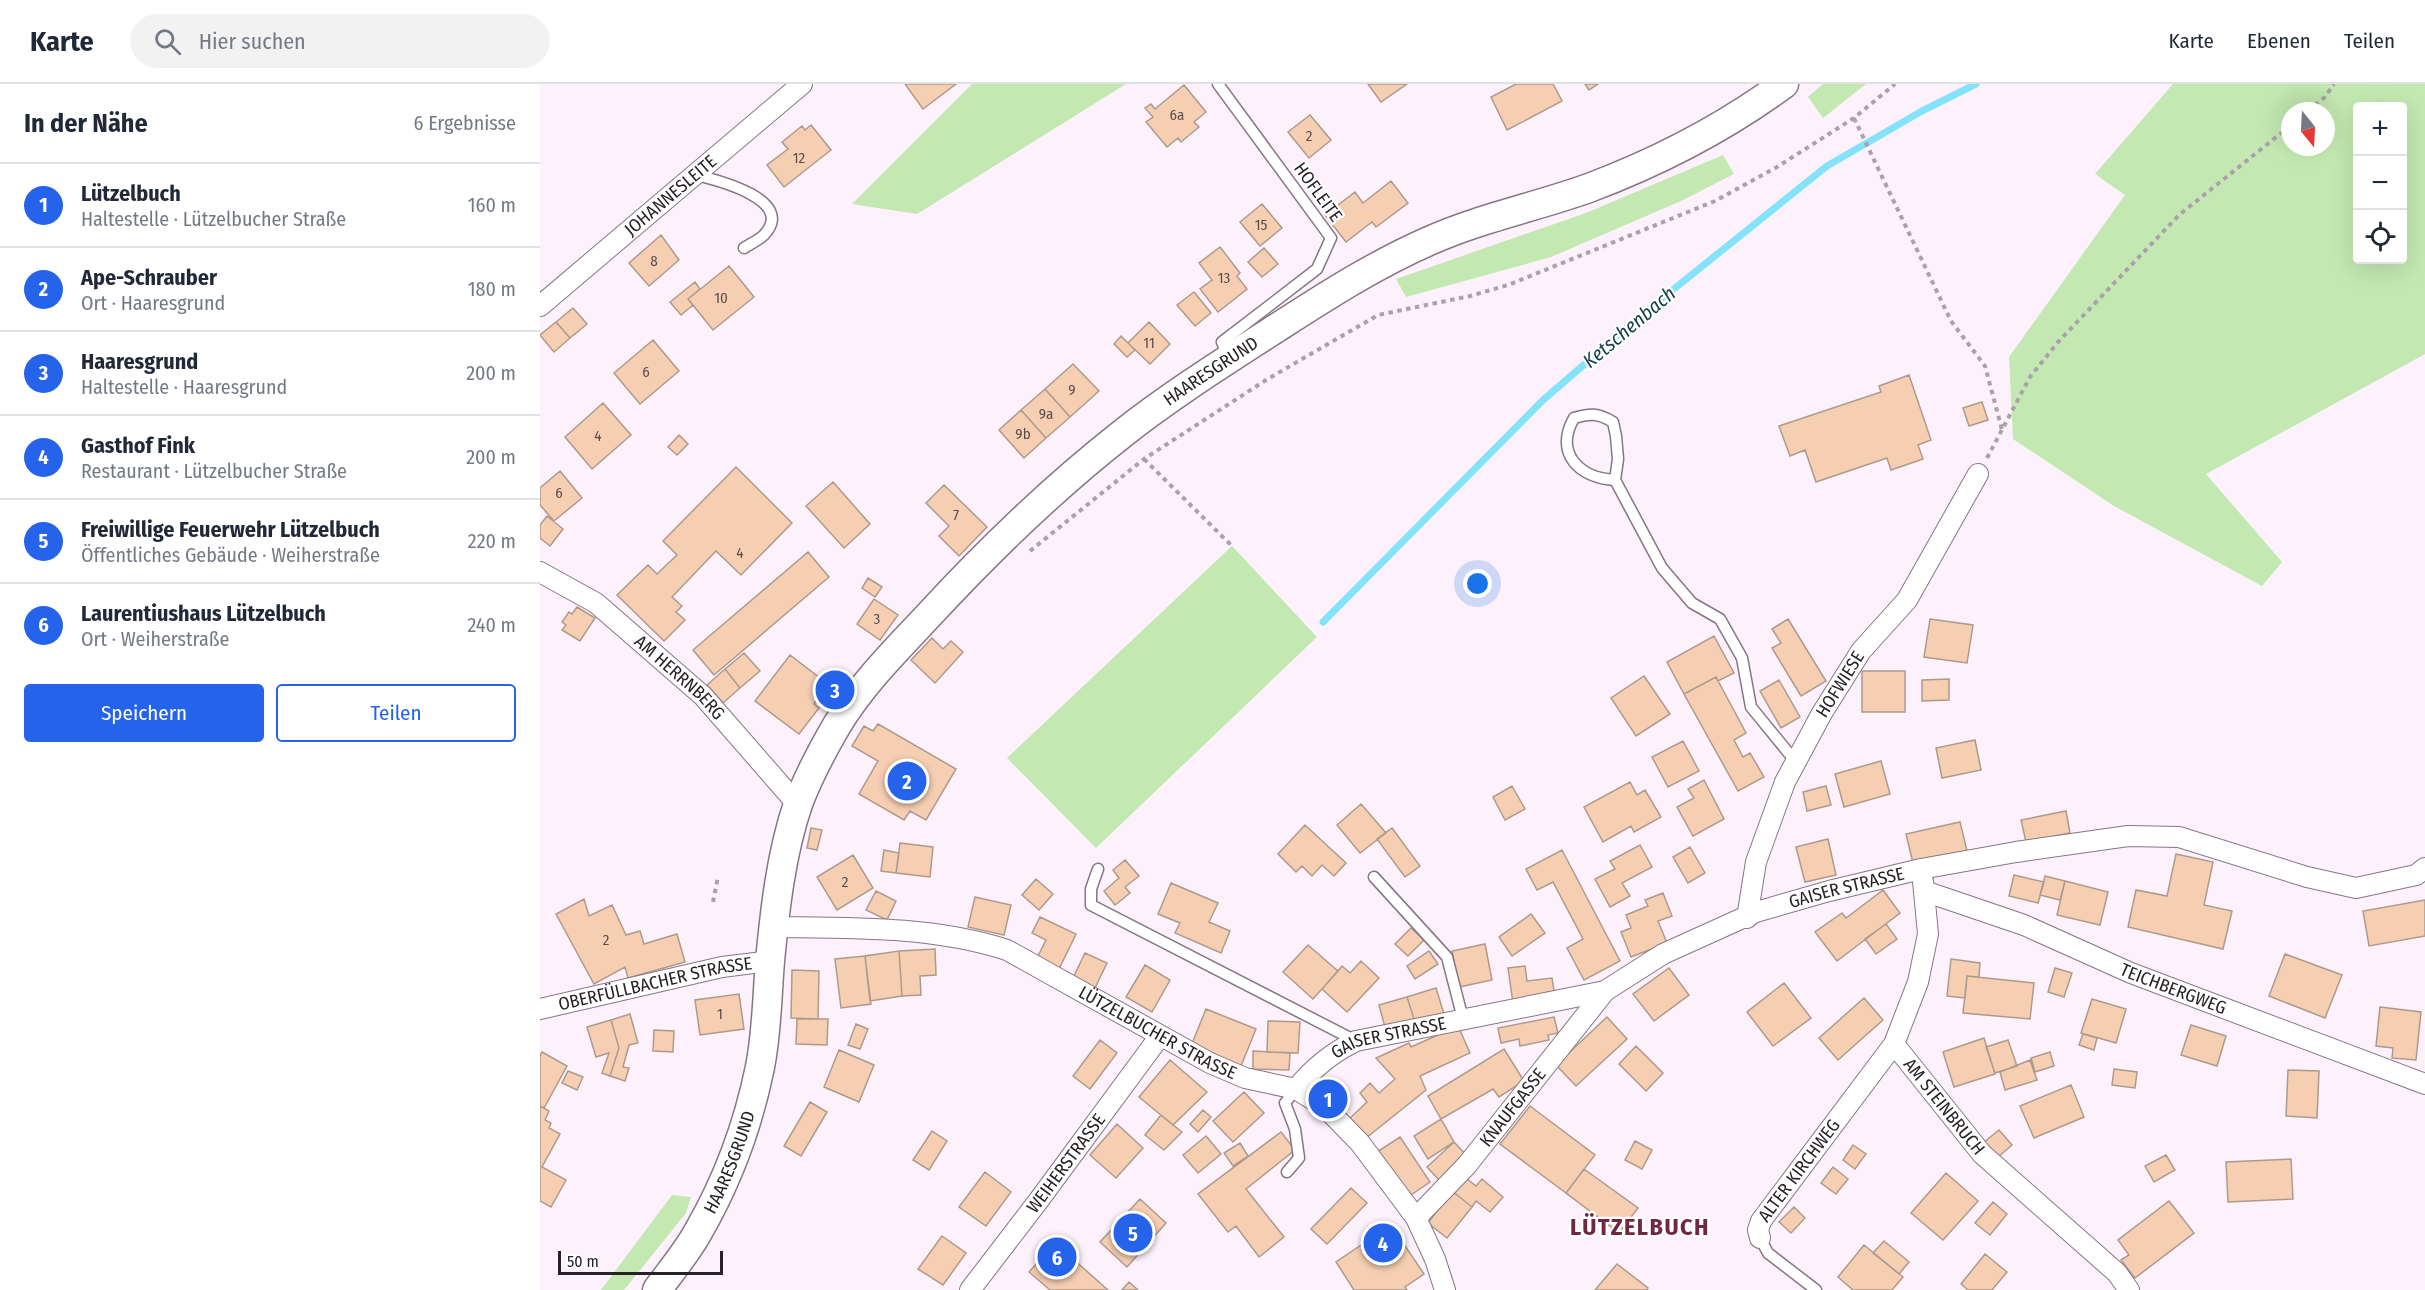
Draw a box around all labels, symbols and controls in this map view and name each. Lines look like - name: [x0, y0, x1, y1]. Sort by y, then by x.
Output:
- search box: [130, 14, 550, 68]
- text: Karte: [30, 25, 94, 58]
- icon: search: [151, 25, 184, 58]
- text: Hier suchen: [199, 28, 306, 55]
- text: Karte: [2168, 28, 2214, 54]
- text: Ebenen: [2247, 28, 2311, 54]
- text: Teilen: [2344, 28, 2395, 54]
- north arrow: [2281, 102, 2335, 156]
- map controls: [2353, 102, 2407, 264]
- button: +: [2353, 102, 2407, 156]
- house number: 6a: [1170, 106, 1184, 124]
- text: In der Nähe: [24, 108, 148, 139]
- text: 6 Ergebnisse: [414, 111, 516, 135]
- house number: 2: [1306, 127, 1313, 145]
- house number: 12: [793, 149, 806, 167]
- street label: JOHANNESLEITE: [620, 150, 721, 241]
- button: −: [2353, 156, 2407, 210]
- street label: HOFLEITE: [1289, 158, 1347, 226]
- text: Lützelbuch: [81, 180, 181, 207]
- text: 1: [39, 193, 48, 217]
- text: 160 m: [468, 193, 516, 217]
- text: Haltestelle · Lützelbucher Straße: [81, 207, 346, 231]
- button: locate: [2353, 210, 2407, 264]
- house number: 15: [1255, 216, 1267, 234]
- house number: 8: [650, 252, 658, 270]
- text: Ape-Schrauber: [81, 264, 217, 291]
- house number: 13: [1218, 269, 1231, 287]
- text: 2: [39, 277, 48, 301]
- text: 180 m: [468, 277, 516, 301]
- water label: Ketschenbach: [1578, 281, 1680, 373]
- house number: 10: [714, 289, 728, 307]
- text: Ort · Haaresgrund: [81, 291, 225, 315]
- street label: HAARESGRUND: [1159, 332, 1262, 411]
- house number: 11: [1143, 334, 1155, 352]
- text: Haaresgrund: [81, 348, 198, 375]
- text: 3: [39, 361, 48, 385]
- text: 200 m: [466, 361, 516, 385]
- house number: 6: [642, 363, 650, 381]
- text: Haltestelle · Haaresgrund: [81, 375, 287, 399]
- house number: 9: [1068, 381, 1076, 399]
- house number: 9a: [1039, 405, 1053, 423]
- house number: 9b: [1015, 425, 1031, 443]
- house number: 4: [594, 427, 602, 445]
- text: Gasthof Fink: [81, 432, 195, 459]
- text: 4: [38, 445, 49, 469]
- text: 200 m: [466, 445, 516, 469]
- text: Restaurant · Lützelbucher Straße: [81, 459, 347, 483]
- house number: 6: [555, 484, 563, 502]
- house number: 7: [953, 506, 959, 524]
- text: Freiwillige Feuerwehr Lützelbuch: [81, 516, 380, 543]
- text: 5: [39, 529, 48, 553]
- text: 220 m: [468, 529, 516, 553]
- text: Öffentliches Gebäude · Weiherstraße: [81, 543, 380, 567]
- house number: 4: [736, 544, 744, 562]
- your location: [1463, 569, 1492, 598]
- text: Laurentiushaus Lützelbuch: [81, 600, 326, 627]
- house number: 3: [874, 610, 881, 628]
- text: 6: [38, 613, 49, 637]
- text: 240 m: [467, 613, 516, 637]
- text: Ort · Weiherstraße: [81, 627, 229, 651]
- street label: AM HERRNBERG: [630, 631, 729, 724]
- street label: HOFWIESE: [1811, 647, 1869, 721]
- pin: 3: [816, 668, 854, 712]
- button: Speichern: [24, 684, 264, 742]
- button: Teilen: [276, 684, 516, 742]
- pin: 2: [888, 758, 926, 804]
- street label: GAISER STRASSE: [1786, 862, 1906, 913]
- house number: 2: [842, 873, 849, 891]
- house number: 2: [603, 931, 610, 949]
- street label: OBERFÜLLBACHER STRASSE: [556, 952, 753, 1015]
- street label: TEICHBERGWEG: [2117, 959, 2229, 1019]
- street label: LÜTZELBUCHER STRASSE: [1075, 981, 1240, 1084]
- house number: 1: [717, 1005, 723, 1023]
- street label: GAISER STRASSE: [1327, 1012, 1448, 1063]
- street label: AM STEINBRUCH: [1899, 1054, 1989, 1160]
- street label: KNAUFGASSE: [1475, 1064, 1550, 1151]
- pin: 1: [1308, 1076, 1348, 1122]
- street label: HAARESGRUND: [699, 1108, 760, 1217]
- street label: WEIHERSTRASSE: [1022, 1109, 1110, 1217]
- street label: ALTER KIRCHWEG: [1753, 1115, 1845, 1226]
- pin: 5: [1114, 1210, 1152, 1256]
- district label: LÜTZELBUCH: [1570, 1213, 1710, 1241]
- pin: 4: [1364, 1220, 1402, 1266]
- pin: 6: [1038, 1234, 1076, 1280]
- scale bar: [558, 1248, 723, 1276]
- text: 50 m: [567, 1252, 599, 1271]

